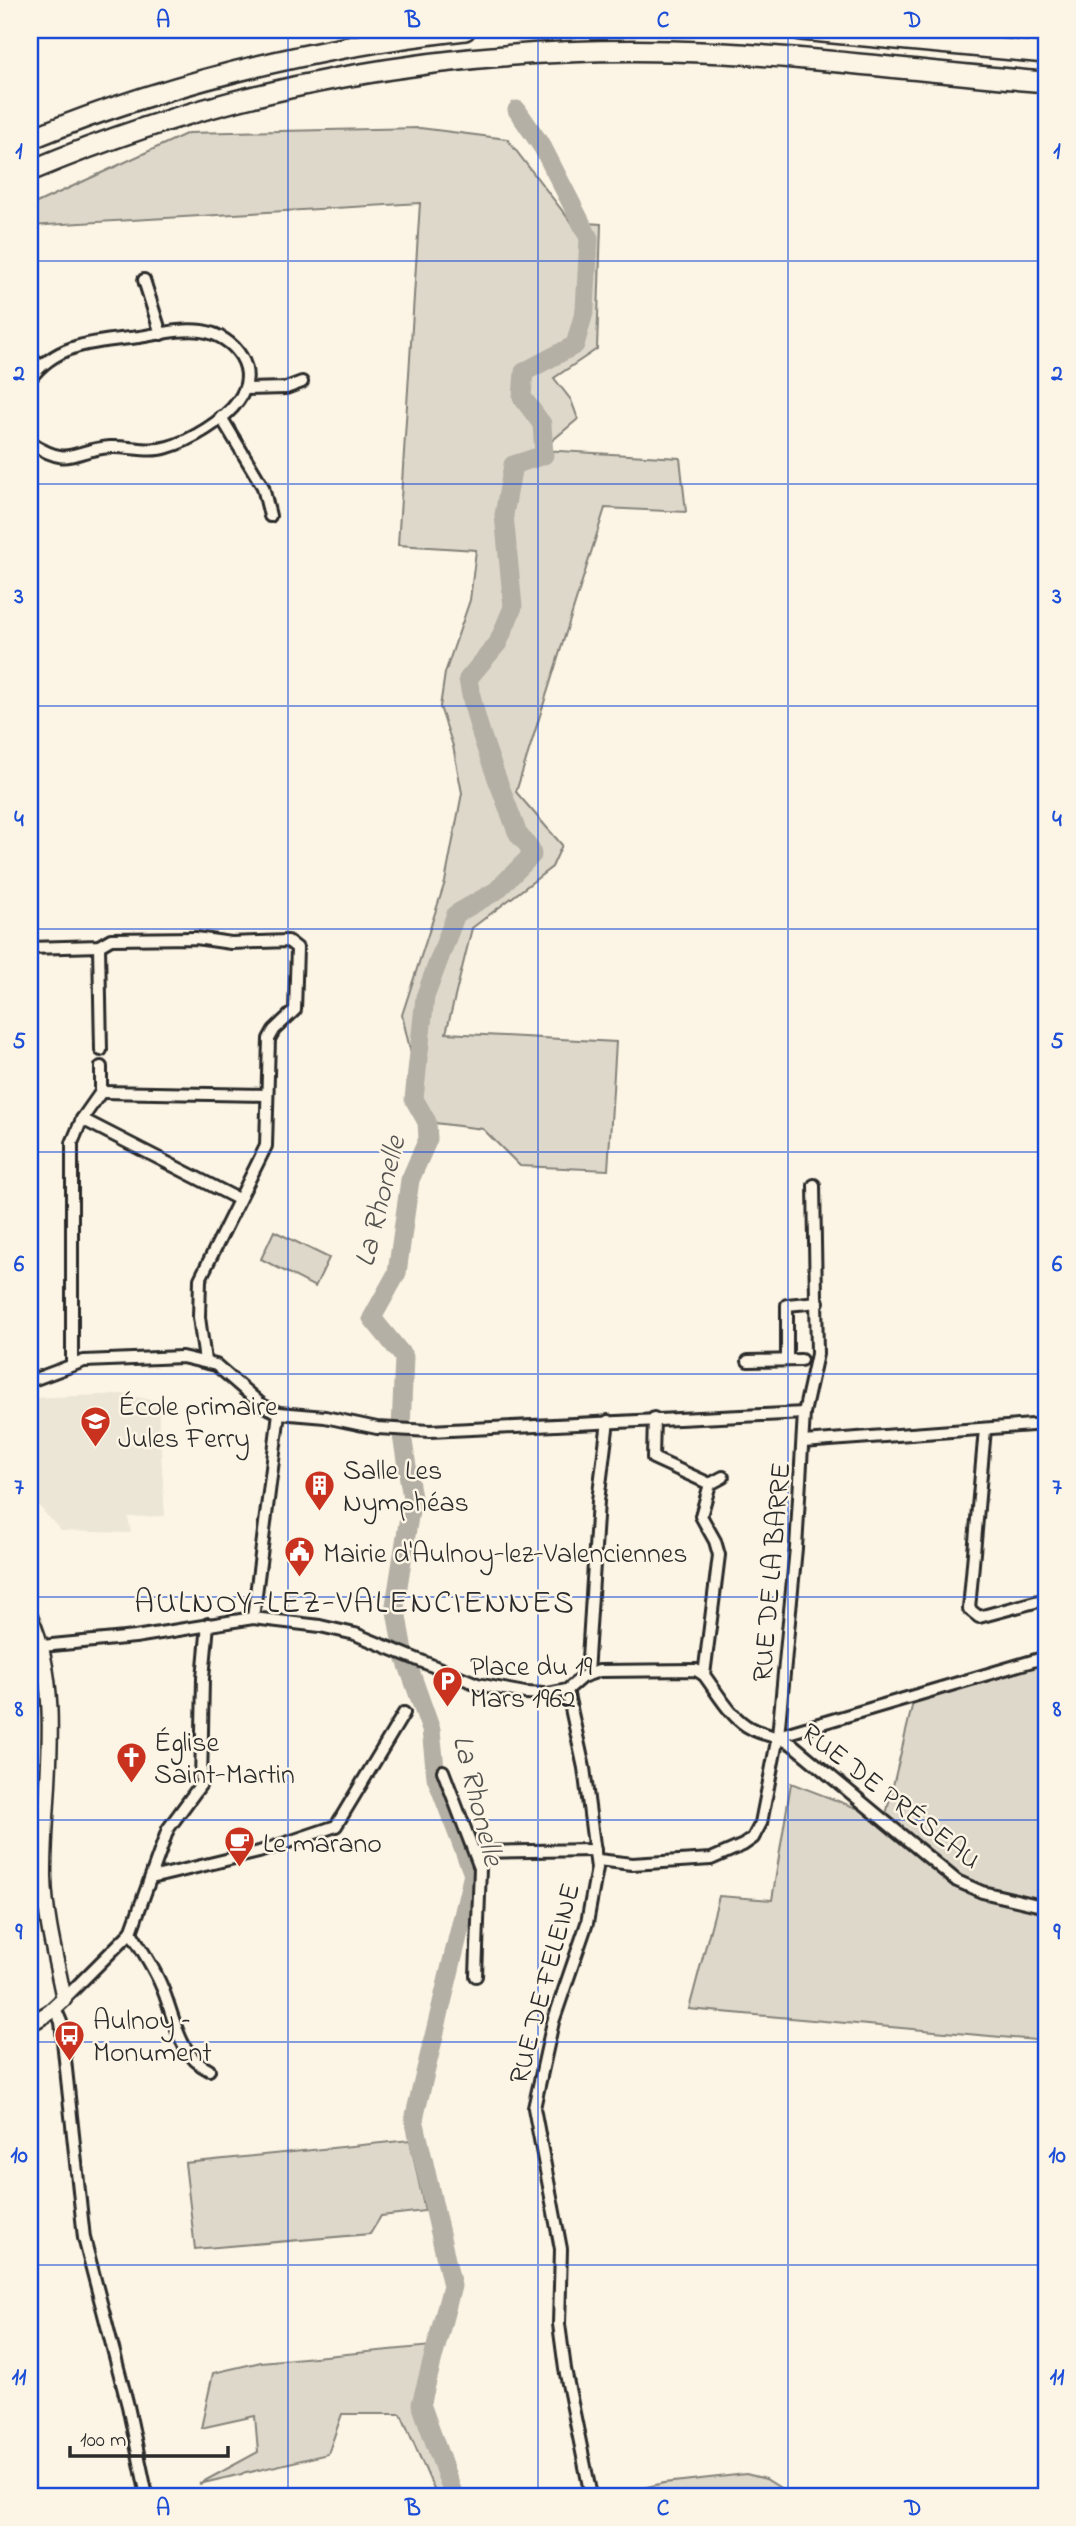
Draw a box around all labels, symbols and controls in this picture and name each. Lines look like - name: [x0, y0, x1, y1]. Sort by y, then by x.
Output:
- text: A: [156, 5, 170, 38]
- text: B: [404, 5, 421, 38]
- text: C: [657, 5, 670, 38]
- text: D: [904, 5, 921, 38]
- text: 1: [15, 136, 23, 169]
- text: 1: [1053, 136, 1061, 169]
- text: 2: [12, 358, 25, 391]
- text: 2: [1050, 358, 1063, 391]
- text: 3: [13, 581, 24, 614]
- text: 3: [1051, 581, 1062, 614]
- text: 4: [14, 804, 24, 837]
- text: 4: [1052, 804, 1062, 837]
- text: 5: [12, 1026, 26, 1059]
- text: 5: [1050, 1026, 1064, 1059]
- water label: La Rhonelle: [344, 1130, 420, 1272]
- text: 6: [14, 1249, 25, 1282]
- text: 6: [1052, 1249, 1063, 1282]
- place label: École primaire Jules Ferry: [118, 1388, 278, 1461]
- school or university icon: École primaire Jules Ferry: [78, 1404, 112, 1448]
- place label: Salle Les Nymphéas: [343, 1452, 469, 1525]
- street label: RUE DE LA BARRE: [743, 1461, 804, 1684]
- building icon: Salle Les Nymphéas: [303, 1468, 337, 1512]
- text: 7: [14, 1472, 24, 1505]
- text: 7: [1052, 1472, 1062, 1505]
- public building icon: Mairie d'Aulnoy-lez-Valenciennes: [283, 1535, 317, 1579]
- place label: Mairie d'Aulnoy-lez-Valenciennes: [323, 1535, 688, 1576]
- district label: AULNOY-LEZ-VALENCIENNES: [134, 1581, 576, 1628]
- place label: Place du 19 Mars 1962: [470, 1648, 593, 1721]
- parking icon: Place du 19 Mars 1962: [430, 1664, 464, 1708]
- text: 8: [14, 1694, 24, 1727]
- text: 8: [1052, 1694, 1062, 1727]
- street label: RUE DE PRÉSEAU: [791, 1714, 989, 1881]
- place label: Église Saint-Martin: [154, 1724, 295, 1797]
- water label: La Rhonelle: [439, 1731, 514, 1872]
- church icon: Église Saint-Martin: [114, 1740, 148, 1784]
- cafe icon: Le marano: [223, 1825, 257, 1869]
- place label: Le marano: [263, 1825, 382, 1866]
- street label: RUE DE FELEINE: [500, 1879, 593, 2089]
- text: 9: [15, 1917, 24, 1950]
- text: 9: [1053, 1917, 1062, 1950]
- place label: Aulnoy – Monument: [93, 2002, 212, 2075]
- bus stop icon: Aulnoy – Monument: [53, 2018, 87, 2062]
- text: 10: [10, 2140, 28, 2173]
- text: 10: [1048, 2140, 1066, 2173]
- text: 11: [12, 2362, 27, 2395]
- text: 11: [1050, 2362, 1065, 2395]
- scale bar: [70, 2414, 228, 2458]
- text: 100 m: [80, 2426, 126, 2456]
- text: A: [156, 2493, 170, 2526]
- text: B: [404, 2493, 421, 2526]
- text: C: [657, 2493, 670, 2526]
- text: D: [904, 2493, 921, 2526]

